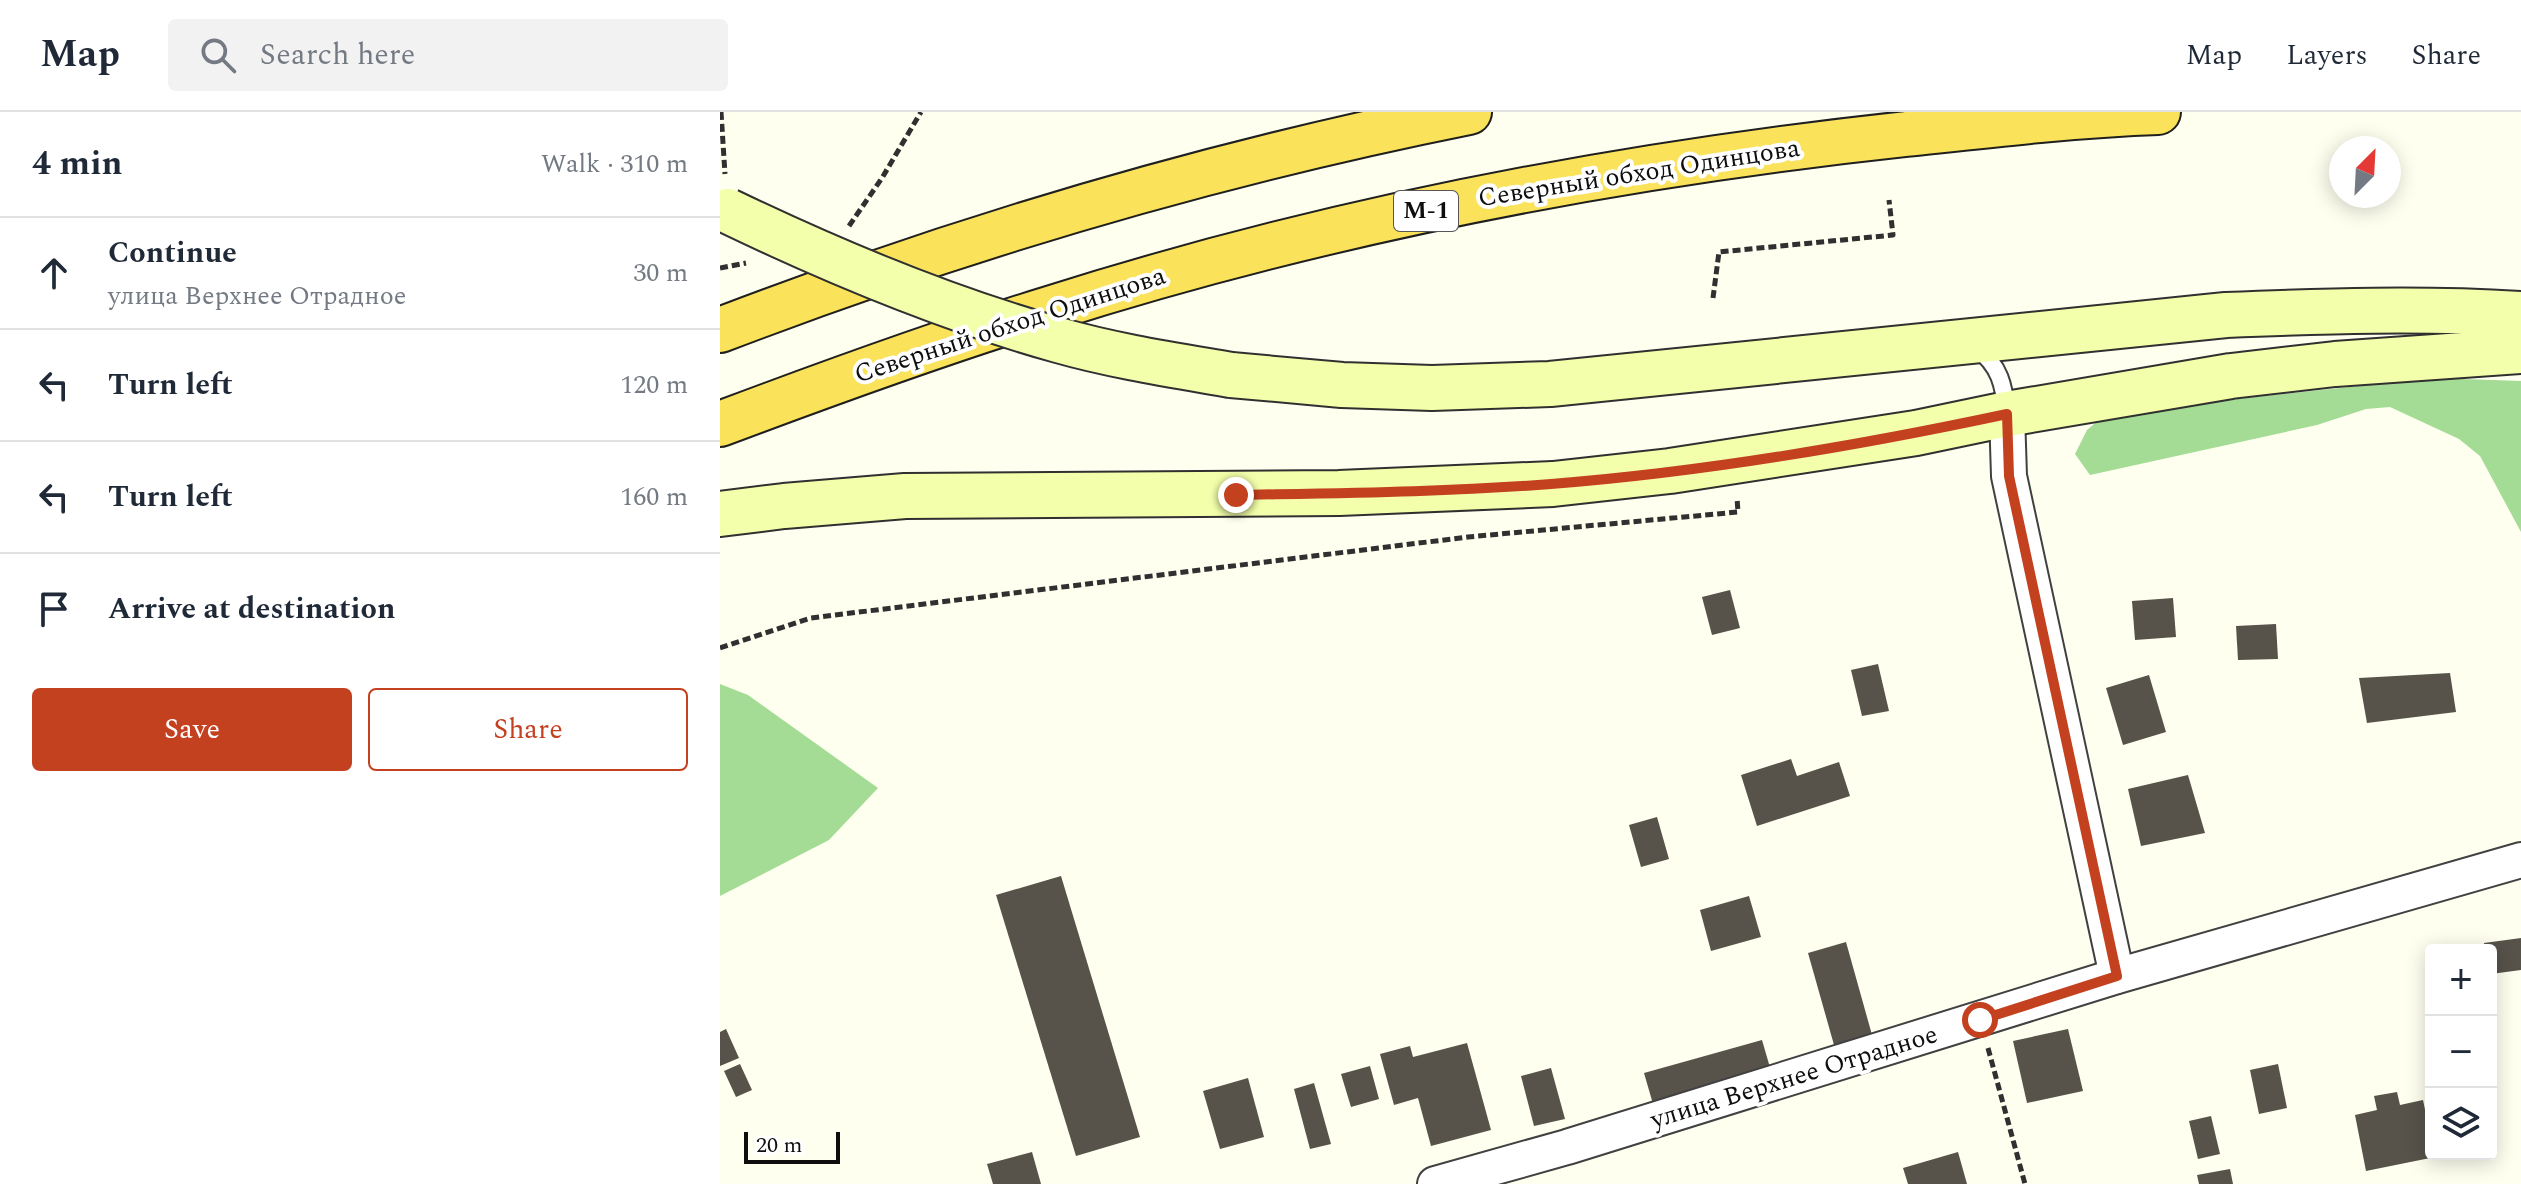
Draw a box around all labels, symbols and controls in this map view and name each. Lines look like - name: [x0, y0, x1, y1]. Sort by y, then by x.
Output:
- search box: [168, 19, 728, 91]
- text: Map: [40, 26, 120, 84]
- text: Search here: [260, 32, 415, 78]
- icon: search: [196, 33, 240, 77]
- text: Map: [2186, 34, 2242, 77]
- text: Layers: [2286, 34, 2368, 77]
- text: Share: [2412, 34, 2481, 77]
- street label: Северный обход Одинцова: [1475, 128, 1803, 218]
- north arrow: [2329, 136, 2401, 208]
- text: 4 min: [32, 138, 122, 190]
- text: Walk · 310 m: [541, 144, 688, 184]
- road number: М-1: [1394, 191, 1458, 231]
- text: Continue: [108, 230, 237, 276]
- icon: ahead: [32, 251, 76, 295]
- text: 30 m: [633, 253, 688, 293]
- street label: Северный обход Одинцова: [849, 256, 1171, 394]
- text: улица Верхнее Отрадное: [108, 276, 406, 316]
- text: Turn left: [108, 362, 233, 408]
- icon: left: [32, 363, 76, 407]
- text: 120 m: [620, 365, 688, 405]
- text: Turn left: [108, 474, 233, 520]
- icon: left: [32, 475, 76, 519]
- text: 160 m: [620, 477, 688, 517]
- route end: [1218, 477, 1254, 513]
- text: Arrive at destination: [108, 586, 395, 632]
- icon: arrive: [32, 587, 76, 631]
- button: Save: [32, 688, 352, 771]
- button: Share: [368, 688, 688, 771]
- map controls: [2425, 944, 2497, 1160]
- button: +: [2425, 944, 2497, 1016]
- route start: [1962, 1002, 1998, 1038]
- street label: улица Верхнее Отрадное: [1644, 1014, 1943, 1140]
- button: −: [2425, 1016, 2497, 1088]
- button: layers: [2425, 1088, 2497, 1160]
- scale bar: [744, 1128, 840, 1164]
- text: 20 m: [756, 1129, 802, 1162]

